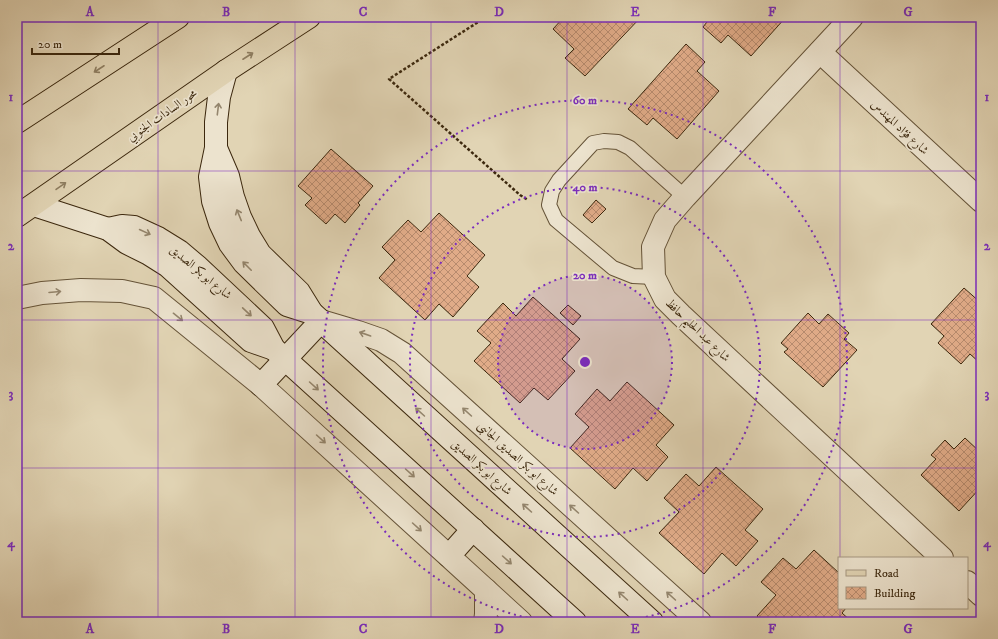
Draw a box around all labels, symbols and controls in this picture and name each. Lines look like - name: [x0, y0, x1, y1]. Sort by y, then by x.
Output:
- text: A: [85, 4, 95, 20]
- text: B: [222, 4, 230, 20]
- text: C: [359, 4, 368, 20]
- text: D: [494, 4, 504, 20]
- text: E: [630, 4, 640, 20]
- text: F: [768, 4, 777, 20]
- text: G: [903, 4, 913, 20]
- scale bar: [32, 30, 119, 56]
- text: 20 m: [38, 37, 62, 52]
- one-way arrow: [242, 52, 254, 60]
- one-way arrow: [93, 65, 104, 73]
- street label: محور السادات الجنوبي: [124, 85, 202, 147]
- text: 1: [9, 89, 14, 105]
- text: 1: [985, 89, 990, 105]
- text: 60 m: [573, 93, 597, 108]
- street label: شارع فؤاد المهندس: [866, 97, 932, 160]
- one-way arrow: [214, 103, 222, 116]
- text: 40 m: [572, 180, 597, 195]
- one-way arrow: [55, 182, 66, 190]
- one-way arrow: [235, 210, 243, 222]
- one-way arrow: [139, 229, 151, 236]
- text: 2: [8, 238, 15, 254]
- text: 2: [984, 238, 991, 254]
- street label: شارع ابو بكر الصديق: [165, 242, 235, 305]
- one-way arrow: [242, 261, 252, 271]
- text: 20 m: [573, 268, 597, 283]
- one-way arrow: [48, 288, 61, 295]
- street label: شارع عبد الحليم حافظ: [659, 296, 733, 368]
- one-way arrow: [242, 308, 252, 317]
- one-way arrow: [172, 313, 183, 322]
- one-way arrow: [359, 330, 372, 337]
- centre of rings: [578, 355, 592, 369]
- one-way arrow: [309, 381, 319, 390]
- text: 3: [9, 386, 14, 402]
- text: 3: [985, 386, 990, 402]
- one-way arrow: [415, 407, 426, 416]
- one-way arrow: [463, 408, 473, 417]
- street label: شارع ابو بكر الصديق الجانبى: [475, 418, 561, 498]
- one-way arrow: [316, 435, 326, 444]
- street label: شارع ابو بكر الصديق: [449, 436, 515, 498]
- one-way arrow: [405, 468, 415, 477]
- one-way arrow: [522, 504, 532, 513]
- one-way arrow: [569, 504, 579, 513]
- one-way arrow: [412, 522, 422, 532]
- text: 4: [6, 535, 15, 552]
- text: 4: [982, 535, 991, 552]
- one-way arrow: [502, 556, 512, 565]
- legend: [838, 557, 968, 609]
- text: Road: [874, 566, 899, 581]
- text: Building: [874, 586, 915, 601]
- one-way arrow: [618, 591, 628, 600]
- one-way arrow: [666, 592, 676, 601]
- text: A: [85, 621, 95, 637]
- text: B: [222, 621, 230, 637]
- text: C: [359, 621, 368, 637]
- text: D: [494, 621, 504, 637]
- text: E: [630, 621, 640, 637]
- text: F: [768, 621, 777, 637]
- text: G: [903, 621, 913, 637]

